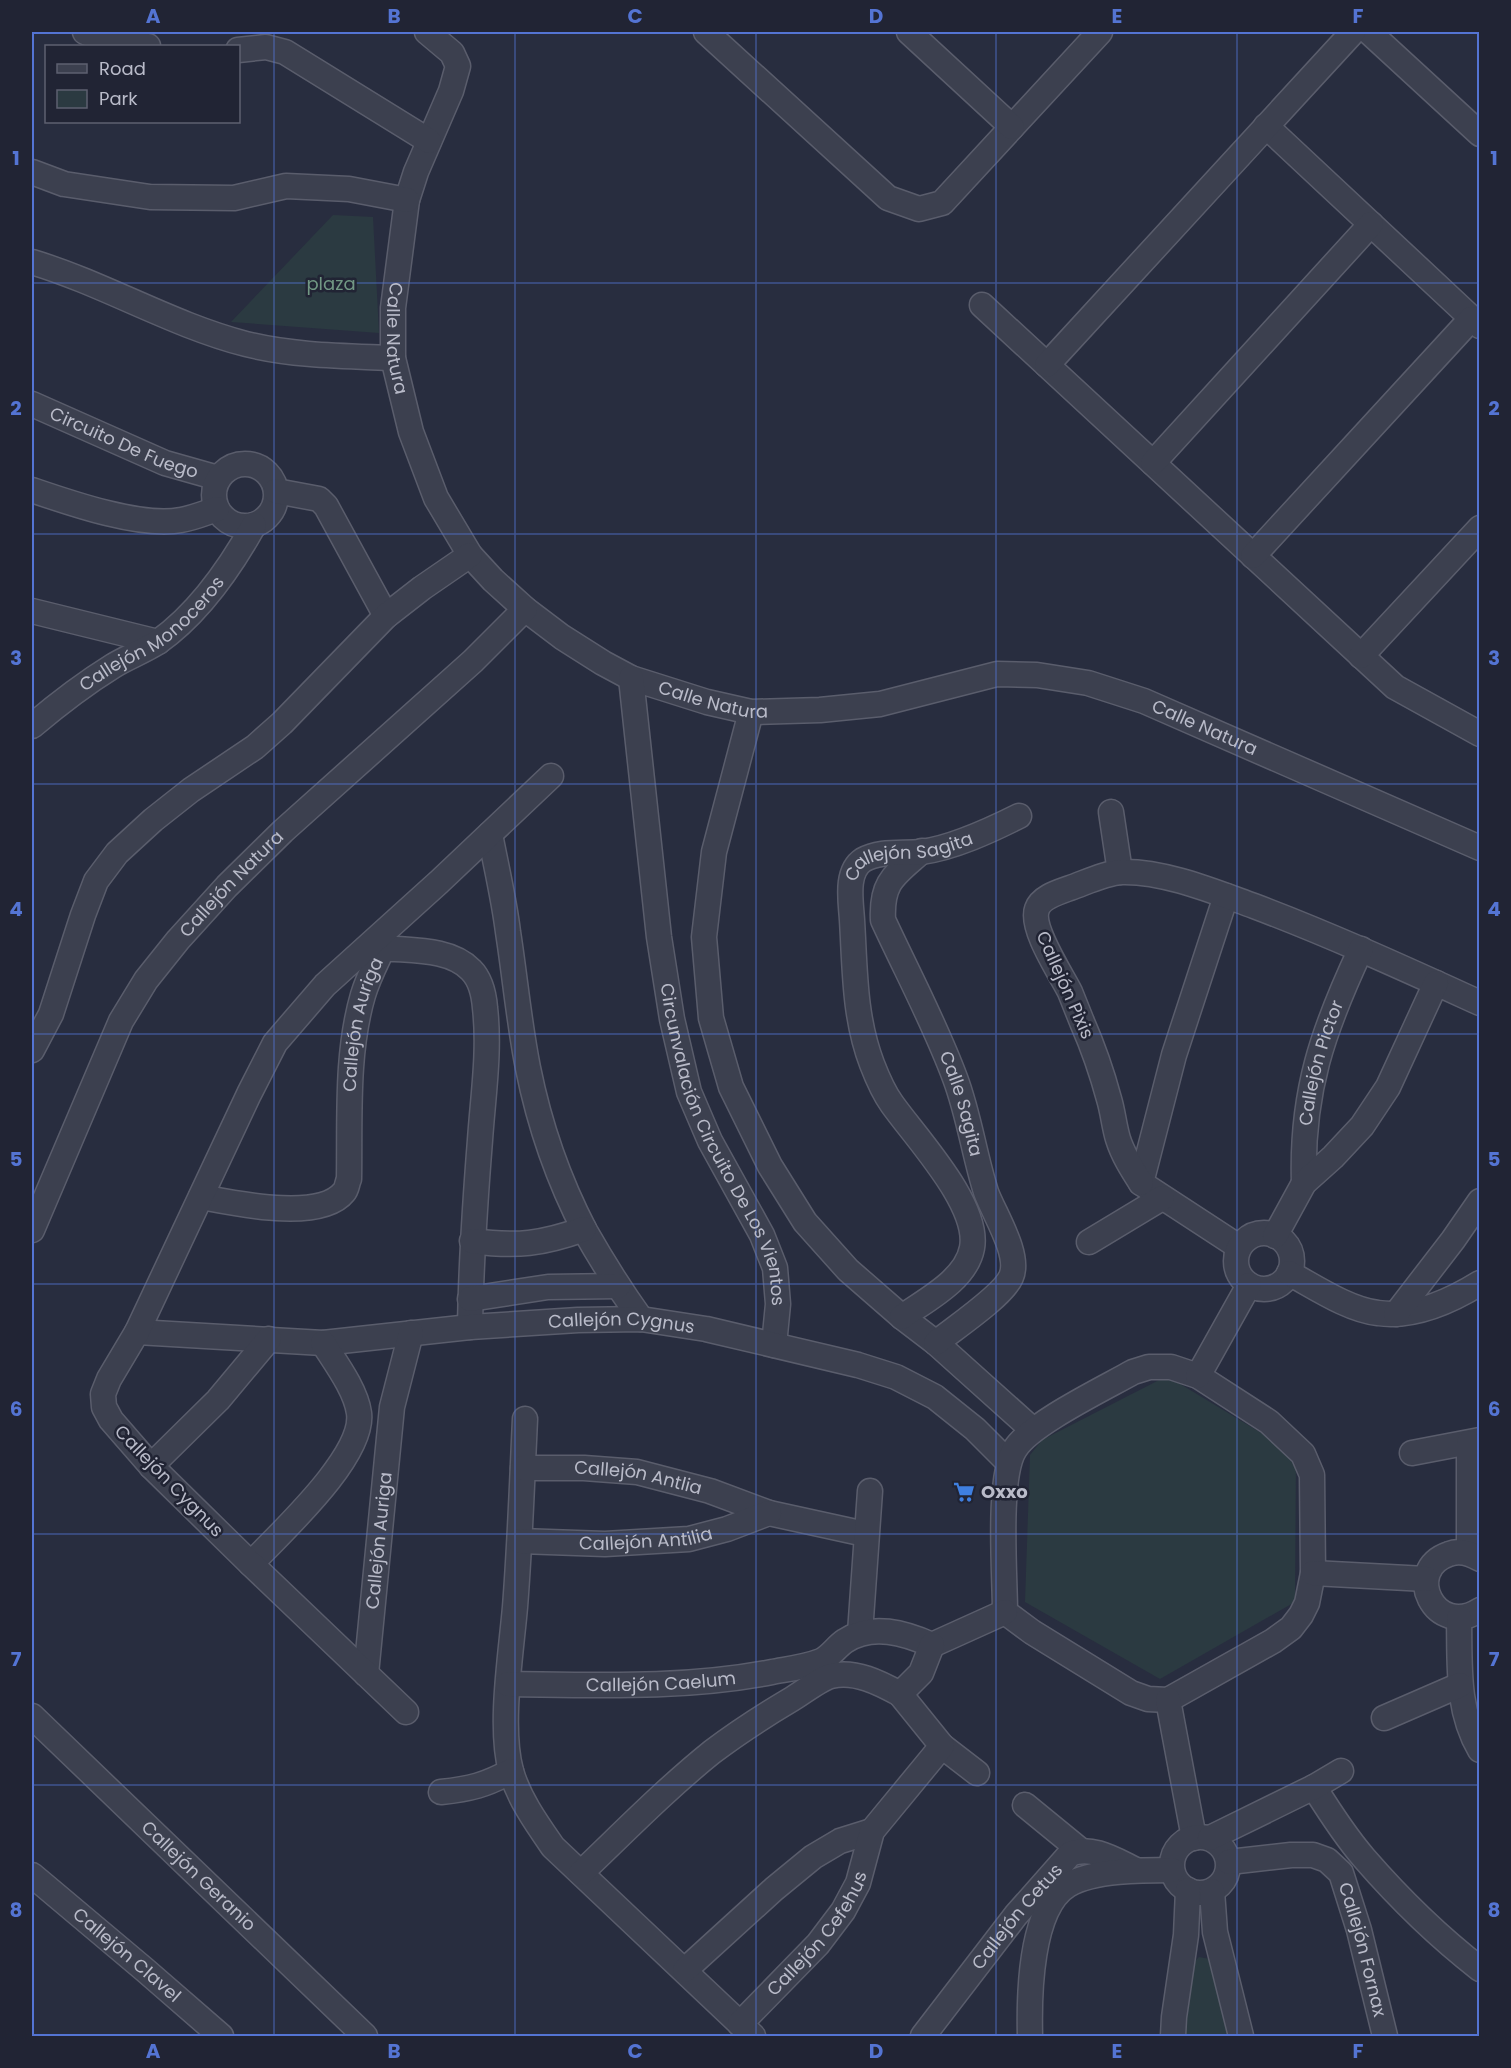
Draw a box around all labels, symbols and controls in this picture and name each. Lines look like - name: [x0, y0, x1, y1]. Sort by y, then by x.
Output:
- text: A: [146, 2, 161, 30]
- text: B: [387, 2, 401, 30]
- text: C: [627, 2, 643, 30]
- text: D: [869, 2, 883, 30]
- text: E: [1112, 2, 1122, 30]
- text: F: [1353, 2, 1364, 30]
- legend: [45, 45, 240, 123]
- text: Road: [99, 56, 146, 81]
- text: Park: [99, 86, 138, 111]
- text: 1: [12, 144, 20, 172]
- text: 1: [1490, 144, 1498, 172]
- park label: plaza: [306, 271, 356, 296]
- street label: Calle Natura: [381, 281, 414, 397]
- text: 2: [10, 394, 22, 422]
- text: 2: [1488, 394, 1500, 422]
- street label: Circuito De Fuego: [46, 400, 201, 484]
- street label: Callejón Monoceros: [74, 571, 230, 697]
- text: 3: [10, 644, 22, 672]
- text: 3: [1488, 644, 1500, 672]
- street label: Calle Natura: [655, 674, 768, 724]
- street label: Calle Natura: [1148, 693, 1261, 761]
- street label: Callejón Natura: [173, 824, 289, 943]
- street label: Callejón Sagita: [838, 825, 976, 884]
- text: 4: [9, 895, 23, 923]
- text: 4: [1487, 895, 1501, 923]
- street label: Callejón Pixis: [1031, 927, 1100, 1043]
- street label: Callejón Auriga: [337, 953, 389, 1092]
- street label: Circunvalación Circuito De Los Vientos: [654, 981, 791, 1307]
- street label: Callejón Pictor: [1293, 996, 1349, 1127]
- street label: Calle Sagita: [934, 1047, 989, 1159]
- text: 5: [10, 1145, 23, 1173]
- text: 5: [1488, 1145, 1501, 1173]
- street label: Callejón Cygnus: [547, 1306, 696, 1339]
- text: 6: [10, 1395, 22, 1423]
- text: 6: [1488, 1395, 1500, 1423]
- street label: Callejón Cygnus: [109, 1419, 229, 1542]
- street label: Callejón Antlia: [574, 1455, 705, 1500]
- street label: Callejón Auriga: [359, 1471, 398, 1610]
- place label: Oxxo: [981, 1479, 1028, 1504]
- supermarket icon: Oxxo: [952, 1480, 976, 1504]
- street label: Callejón Antilia: [578, 1520, 715, 1556]
- text: 7: [11, 1645, 22, 1673]
- text: 7: [1489, 1645, 1500, 1673]
- street label: Callejón Caelum: [586, 1665, 737, 1697]
- street label: Callejón Geranio: [136, 1815, 262, 1937]
- street label: Callejón Cetus: [965, 1858, 1068, 1975]
- street label: Callejón Cefehus: [761, 1868, 873, 2001]
- street label: Callejón Fornax: [1333, 1879, 1393, 2020]
- text: 8: [10, 1896, 22, 1924]
- text: 8: [1488, 1896, 1500, 1924]
- street label: Callejón Clavel: [68, 1902, 187, 2008]
- text: A: [146, 2037, 161, 2065]
- text: B: [387, 2037, 401, 2065]
- text: C: [627, 2037, 643, 2065]
- text: D: [869, 2037, 883, 2065]
- text: E: [1112, 2037, 1122, 2065]
- text: F: [1353, 2037, 1364, 2065]

